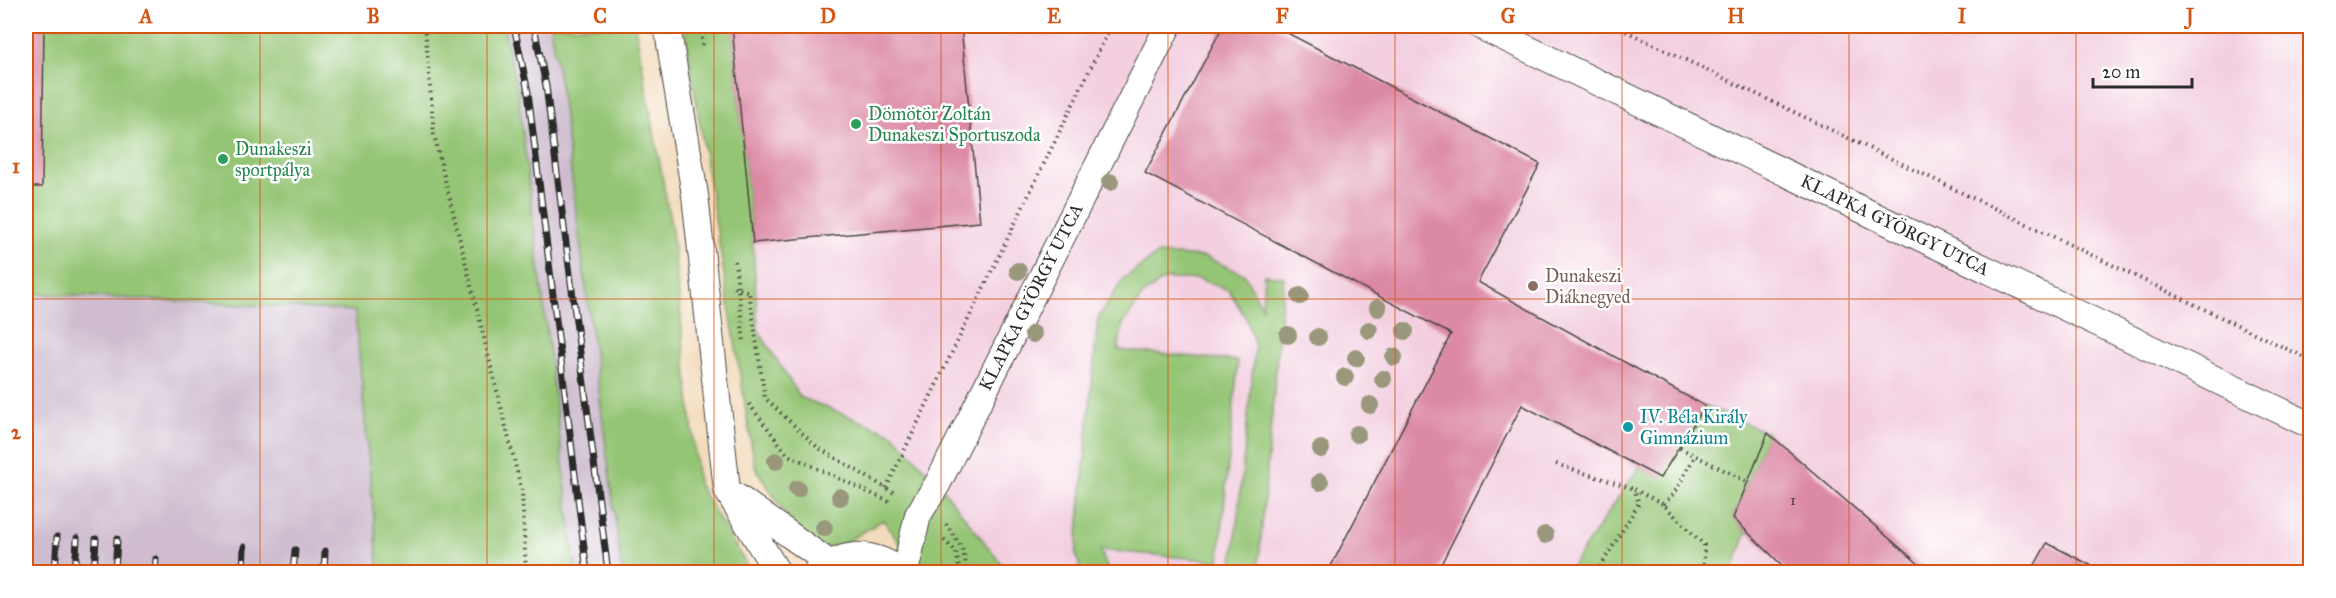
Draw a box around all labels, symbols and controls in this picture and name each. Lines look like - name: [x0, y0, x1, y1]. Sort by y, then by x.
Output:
- text: A: [137, 4, 153, 28]
- text: B: [366, 4, 380, 28]
- text: C: [593, 4, 607, 28]
- text: D: [820, 4, 836, 28]
- text: E: [1047, 4, 1062, 28]
- text: F: [1275, 4, 1289, 28]
- text: G: [1501, 4, 1516, 28]
- text: H: [1727, 4, 1745, 28]
- text: I: [1958, 4, 1967, 28]
- text: J: [2183, 4, 2195, 30]
- scale bar: [2093, 51, 2192, 89]
- text: 20 m: [2102, 61, 2140, 83]
- place label: Dömötör Zoltán Dunakeszi Sportuszoda: [868, 103, 1041, 146]
- marker: Dömötör Zoltán Dunakeszi Sportuszoda: [849, 117, 863, 131]
- place label: Dunakeszi sportpálya: [235, 138, 312, 181]
- marker: Dunakeszi sportpálya: [216, 152, 230, 166]
- text: 1: [12, 154, 20, 178]
- street label: KLAPKA GYÖRGY UTCA: [1797, 169, 1993, 280]
- street label: KLAPKA GYÖRGY UTCA: [973, 199, 1088, 394]
- place label: Dunakeszi Diáknegyed: [1545, 265, 1631, 309]
- marker: Dunakeszi Diáknegyed: [1526, 279, 1540, 293]
- place label: IV. Béla Király Gimnázium: [1640, 406, 1748, 449]
- text: 2: [11, 420, 22, 444]
- marker: IV. Béla Király Gimnázium: [1621, 420, 1635, 434]
- house number: 1: [1790, 491, 1796, 509]

